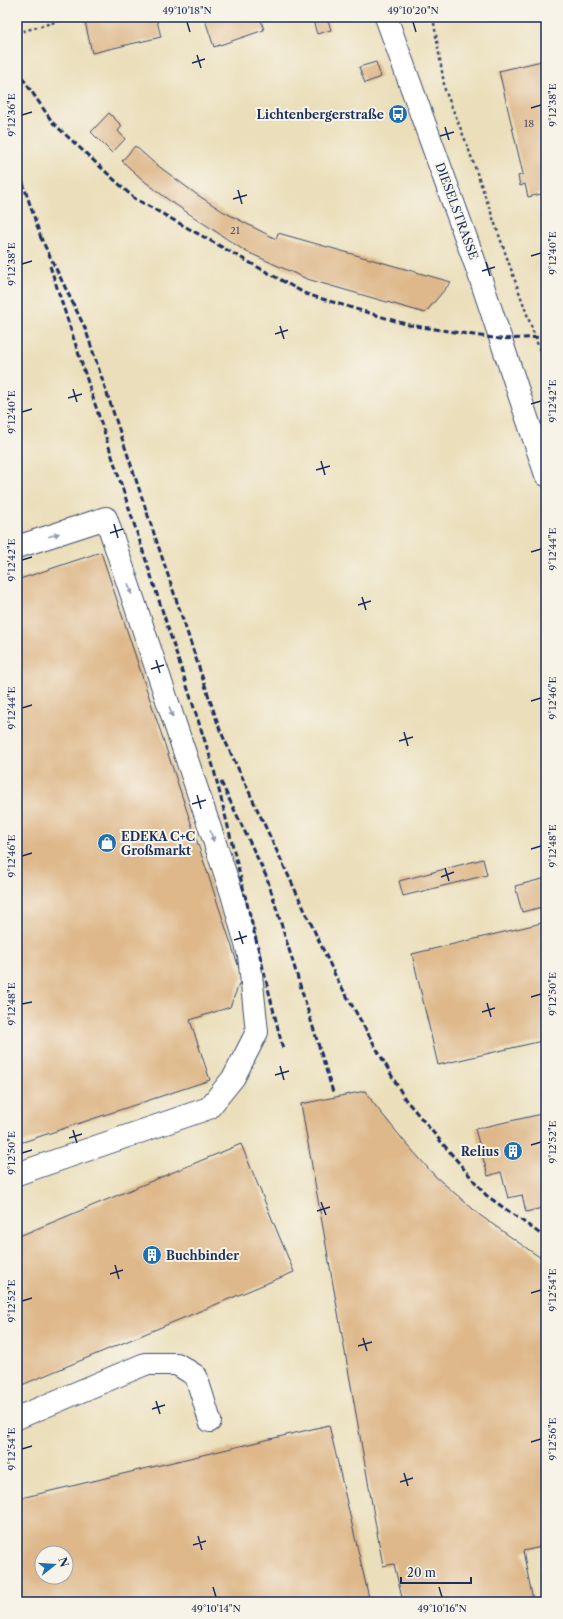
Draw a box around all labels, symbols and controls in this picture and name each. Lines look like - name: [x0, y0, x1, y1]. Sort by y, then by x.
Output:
- text: 49°10'18"N: [162, 4, 212, 17]
- text: 49°10'20"N: [387, 4, 439, 17]
- text: 9°12'38"E: [546, 83, 559, 127]
- text: 9°12'36"E: [5, 93, 18, 137]
- bus stop icon: Lichtenbergerstraße: [387, 103, 409, 125]
- place label: Lichtenbergerstraße: [257, 107, 384, 122]
- house number: 18: [524, 117, 534, 130]
- street label: DIESELSTRASSE: [432, 160, 482, 262]
- house number: 21: [230, 224, 241, 237]
- text: 9°12'40"E: [546, 231, 559, 275]
- text: 9°12'38"E: [5, 242, 18, 286]
- text: 9°12'42"E: [546, 379, 559, 422]
- text: 9°12'40"E: [5, 390, 18, 434]
- text: 9°12'44"E: [546, 527, 559, 570]
- one-way arrow: [48, 531, 60, 537]
- text: 9°12'42"E: [5, 538, 18, 581]
- one-way arrow: [127, 583, 133, 595]
- text: 9°12'46"E: [546, 676, 559, 719]
- text: 9°12'44"E: [5, 686, 18, 729]
- one-way arrow: [168, 707, 174, 719]
- text: 9°12'48"E: [546, 824, 559, 868]
- place label: EDEKA C+C Großmarkt: [121, 829, 195, 858]
- one-way arrow: [209, 830, 215, 842]
- shop icon: EDEKA C+C Großmarkt: [96, 832, 118, 854]
- text: 9°12'46"E: [5, 834, 18, 877]
- text: 9°12'50"E: [546, 972, 559, 1016]
- text: 9°12'48"E: [5, 982, 18, 1026]
- text: 9°12'52"E: [546, 1120, 559, 1164]
- text: 9°12'50"E: [5, 1131, 18, 1175]
- building icon: Relius: [502, 1140, 524, 1162]
- place label: Relius: [461, 1144, 499, 1159]
- building icon: Buchbinder: [141, 1244, 163, 1266]
- place label: Buchbinder: [166, 1248, 239, 1263]
- text: 9°12'54"E: [546, 1268, 559, 1311]
- text: 9°12'52"E: [5, 1279, 18, 1323]
- text: 9°12'56"E: [546, 1417, 559, 1460]
- text: 9°12'54"E: [5, 1427, 18, 1470]
- north arrow: [34, 1545, 74, 1585]
- text: N: [55, 1555, 72, 1569]
- scale bar: [401, 1559, 471, 1585]
- text: 20 m: [407, 1565, 436, 1580]
- text: 49°10'14"N: [191, 1602, 241, 1615]
- text: 49°10'16"N: [417, 1602, 467, 1615]

